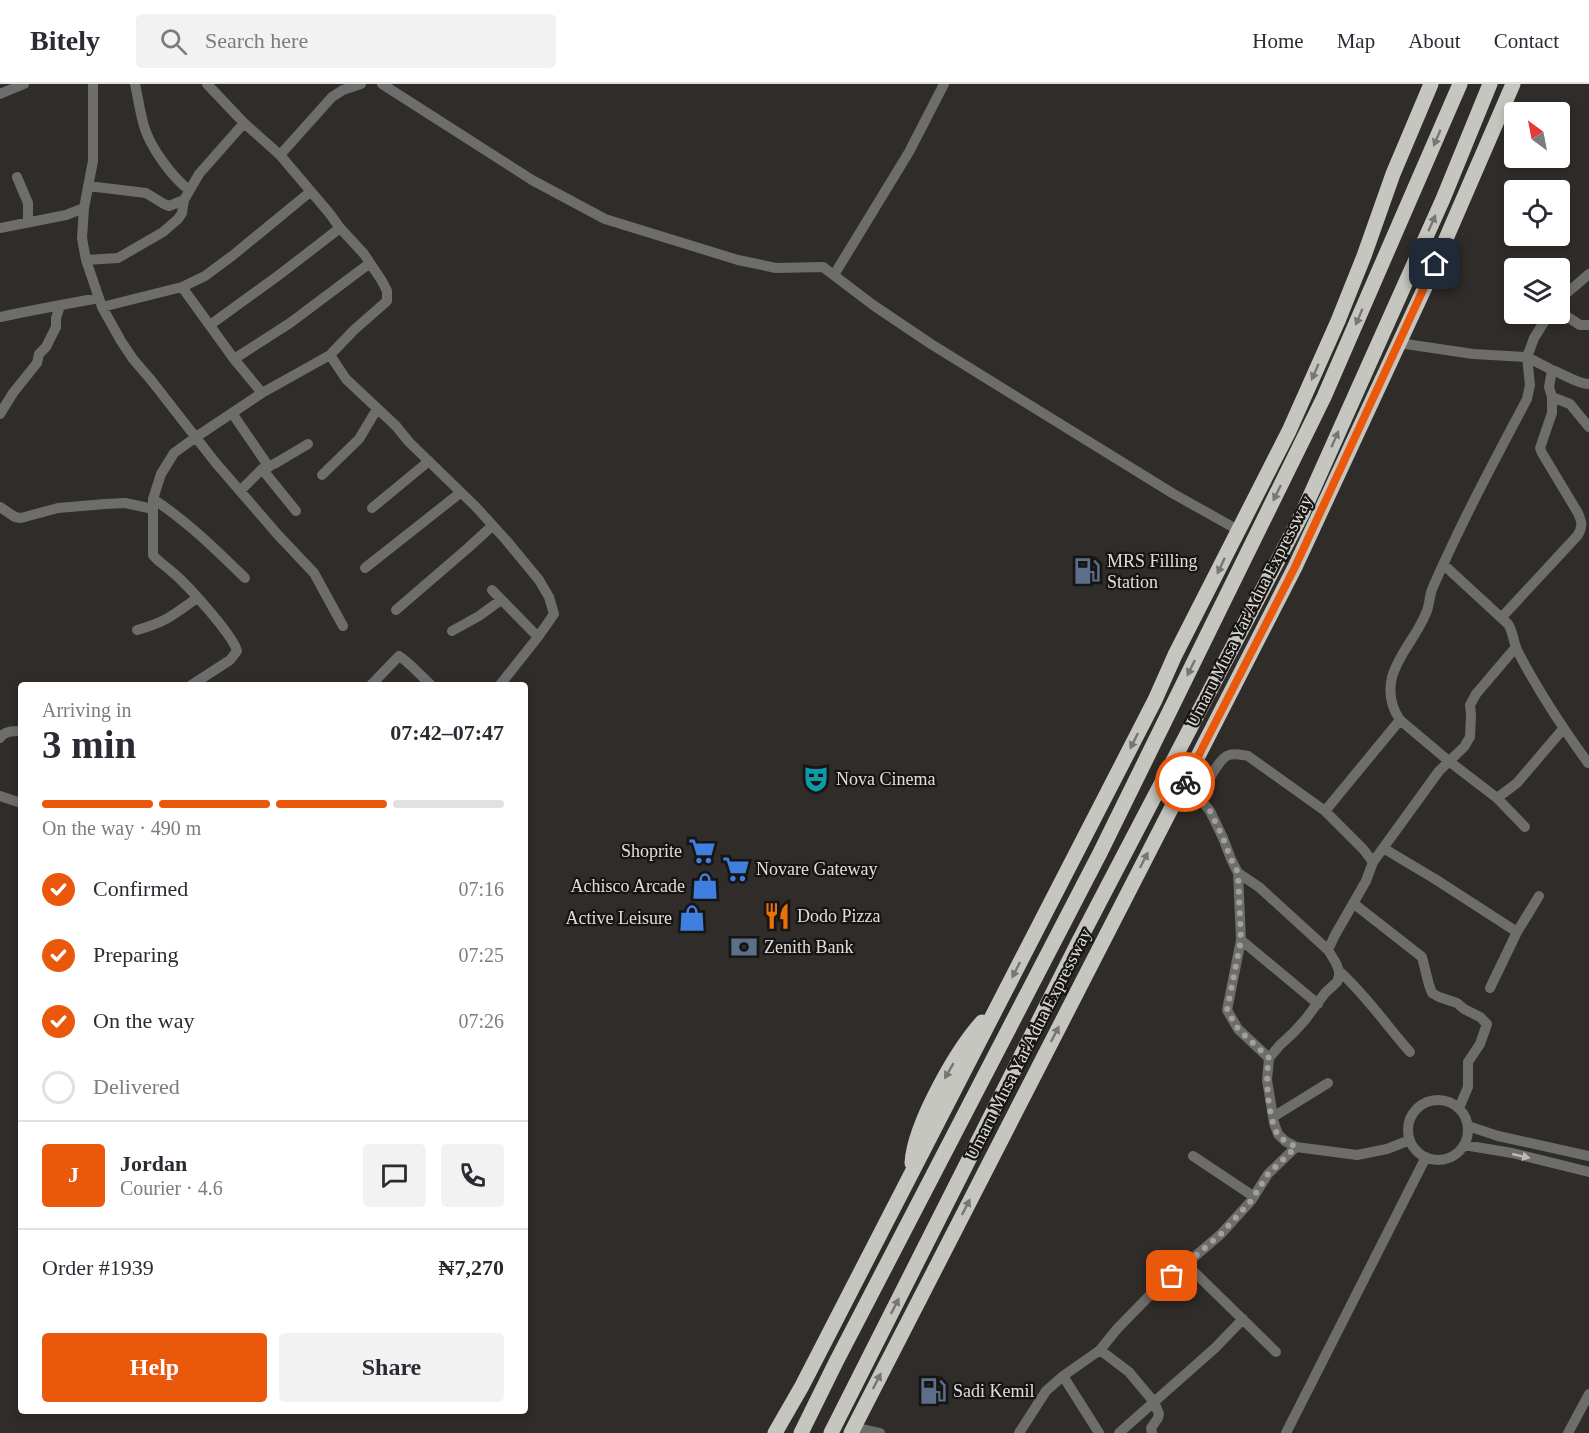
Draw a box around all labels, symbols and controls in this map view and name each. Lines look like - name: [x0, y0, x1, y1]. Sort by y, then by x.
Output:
- search box: [136, 14, 556, 68]
- text: Bitely: [30, 25, 100, 56]
- icon: search: [157, 25, 190, 58]
- text: Search here: [205, 28, 308, 53]
- text: Home: [1252, 29, 1304, 53]
- text: Map: [1337, 29, 1375, 53]
- text: About: [1408, 29, 1461, 53]
- text: Contact: [1494, 29, 1559, 53]
- north arrow: [1504, 102, 1570, 168]
- map controls: [1504, 102, 1570, 324]
- one-way arrow: [1432, 129, 1442, 147]
- button: locate: [1504, 180, 1570, 246]
- one-way arrow: [1427, 213, 1437, 231]
- pin: [1409, 238, 1460, 289]
- icon: home: [1418, 247, 1451, 280]
- button: layers: [1504, 258, 1570, 324]
- one-way arrow: [1354, 308, 1364, 326]
- one-way arrow: [1311, 364, 1320, 381]
- one-way arrow: [1331, 431, 1340, 448]
- one-way arrow: [1272, 485, 1282, 502]
- street label: Umaru Musa Yar'Adua Expressway: [1182, 492, 1316, 730]
- place label: MRS Filling Station: [1107, 551, 1198, 592]
- fuel station icon: MRS Filling Station: [1072, 556, 1102, 586]
- one-way arrow: [1216, 558, 1226, 576]
- one-way arrow: [1187, 660, 1196, 677]
- text: Arriving in: [42, 699, 131, 721]
- text: 07:42–07:47: [390, 720, 504, 745]
- text: 3 min: [42, 723, 136, 766]
- one-way arrow: [1129, 732, 1139, 749]
- courier: [1155, 752, 1215, 812]
- theatre icon: Nova Cinema: [801, 764, 831, 794]
- icon: bike: [1169, 766, 1202, 799]
- place label: Nova Cinema: [836, 769, 935, 789]
- text: On the way · 490 m: [42, 817, 201, 839]
- supermarket icon: Shoprite: [687, 836, 717, 866]
- place label: Shoprite: [621, 841, 682, 861]
- one-way arrow: [1139, 852, 1149, 869]
- supermarket icon: Novare Gateway: [721, 854, 751, 884]
- place label: Novare Gateway: [756, 859, 877, 879]
- shop icon: Achisco Arcade: [690, 871, 720, 901]
- icon: check: [42, 873, 75, 906]
- text: Confirmed: [93, 876, 188, 901]
- place label: Achisco Arcade: [571, 876, 685, 896]
- text: 07:16: [458, 878, 504, 900]
- restaurant icon: Dodo Pizza: [762, 901, 792, 931]
- shop icon: Active Leisure: [677, 903, 707, 933]
- place label: Dodo Pizza: [797, 906, 880, 926]
- place label: Active Leisure: [566, 908, 672, 928]
- street label: Umaru Musa Yar'Adua Expressway: [961, 925, 1095, 1163]
- bank icon: Zenith Bank: [729, 932, 759, 962]
- place label: Zenith Bank: [764, 937, 853, 957]
- icon: check: [42, 939, 75, 972]
- text: Preparing: [93, 942, 179, 967]
- text: 07:25: [458, 944, 504, 966]
- one-way arrow: [1011, 962, 1021, 979]
- icon: check: [42, 1005, 75, 1038]
- text: On the way: [93, 1008, 194, 1033]
- text: 07:26: [458, 1010, 504, 1032]
- one-way arrow: [1050, 1025, 1060, 1042]
- one-way arrow: [944, 1062, 954, 1079]
- text: Delivered: [93, 1074, 180, 1099]
- button: chat: [363, 1144, 426, 1207]
- button: phone: [441, 1144, 504, 1207]
- text: Jordan: [120, 1151, 187, 1176]
- one-way arrow: [1512, 1151, 1531, 1161]
- text: J: [68, 1162, 79, 1187]
- text: Courier · 4.6: [120, 1177, 223, 1199]
- one-way arrow: [961, 1199, 971, 1216]
- pin: [1146, 1250, 1197, 1301]
- text: Order #1939: [42, 1255, 154, 1280]
- text: ₦7,270: [439, 1255, 504, 1280]
- icon: bag: [1155, 1259, 1188, 1292]
- one-way arrow: [890, 1297, 900, 1314]
- button: Help: [42, 1333, 267, 1402]
- button: Share: [279, 1333, 504, 1402]
- one-way arrow: [872, 1372, 882, 1390]
- fuel station icon: Sadi Kemil: [918, 1376, 948, 1406]
- place label: Sadi Kemil: [953, 1381, 1035, 1401]

